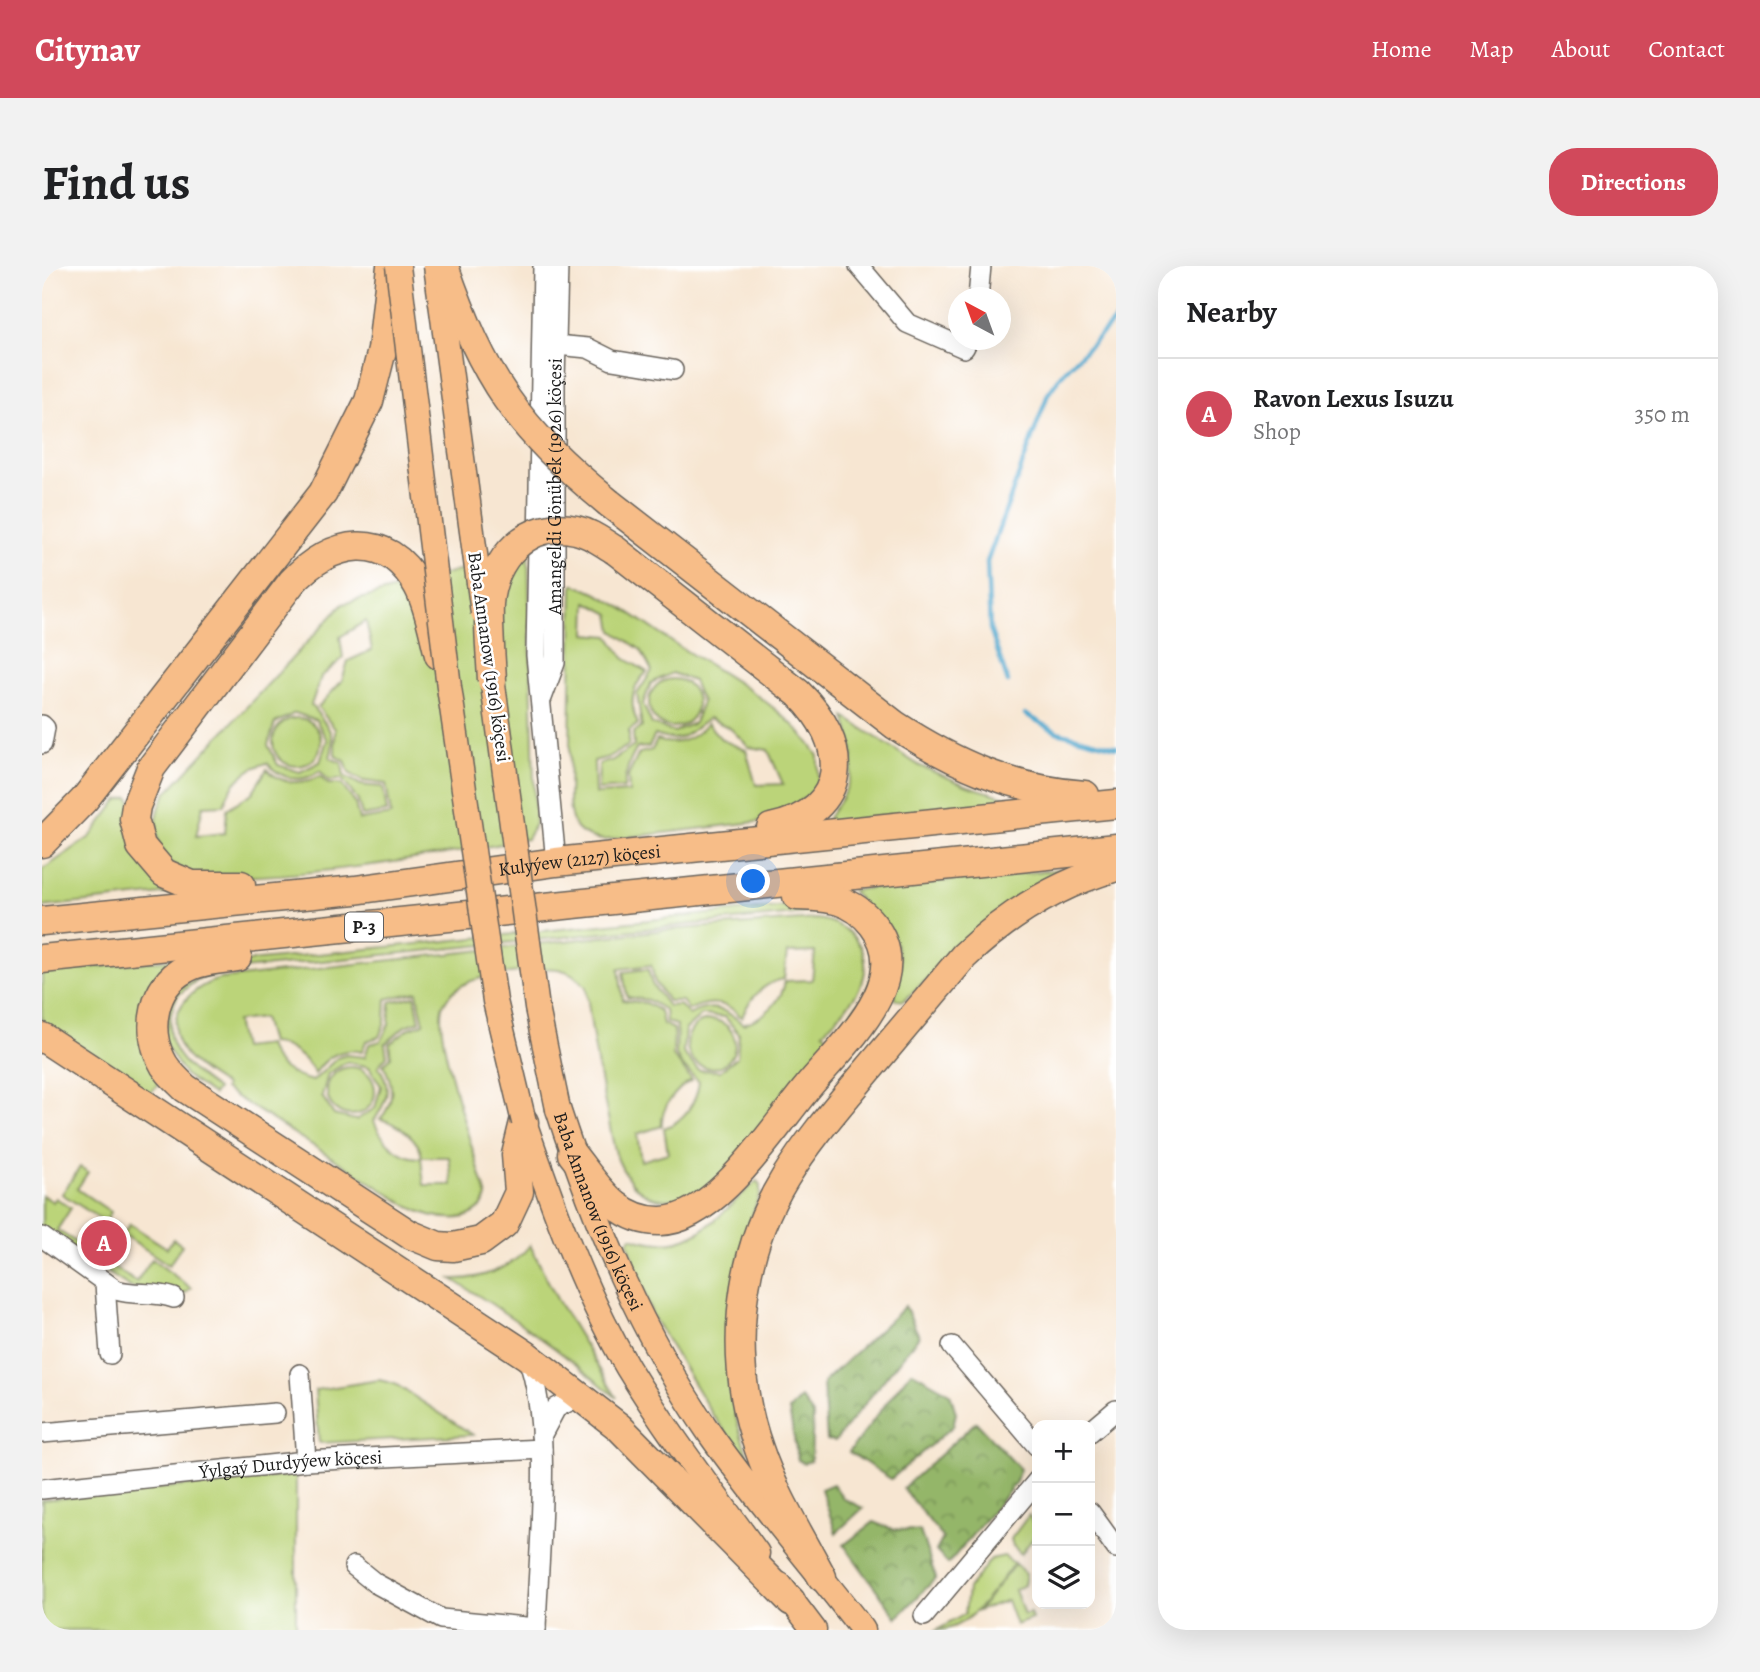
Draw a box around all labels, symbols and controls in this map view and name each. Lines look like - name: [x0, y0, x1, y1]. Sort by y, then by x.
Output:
- text: Citynav: [35, 27, 140, 72]
- text: Home: [1371, 33, 1432, 65]
- text: Map: [1470, 33, 1514, 65]
- text: About: [1552, 33, 1610, 65]
- text: Contact: [1648, 33, 1725, 65]
- button: Directions: [1549, 148, 1718, 216]
- text: Find us: [42, 149, 190, 216]
- north arrow: [948, 287, 1011, 350]
- text: Nearby: [1186, 292, 1277, 332]
- street label: Amangeldi Gönübek (1926) köçesi: [542, 358, 569, 616]
- text: Ravon Lexus Isuzu: [1253, 381, 1454, 416]
- text: A: [1202, 399, 1216, 430]
- text: 350 m: [1635, 399, 1690, 430]
- text: Shop: [1253, 416, 1301, 447]
- street label: Baba Annanow (1916) köçesi: [461, 550, 517, 764]
- street label: Kulyýew (2127) köçesi: [497, 838, 662, 883]
- your location: [736, 864, 770, 898]
- road number: P-3: [345, 912, 383, 942]
- street label: Baba Annanow (1916) köçesi: [547, 1109, 649, 1315]
- pin: A: [81, 1217, 127, 1269]
- map controls: [1032, 1420, 1095, 1609]
- button: +: [1032, 1420, 1095, 1483]
- street label: Ýylgaý Durdyýew köçesi: [197, 1444, 383, 1485]
- button: −: [1032, 1483, 1095, 1546]
- button: layers: [1032, 1546, 1095, 1609]

